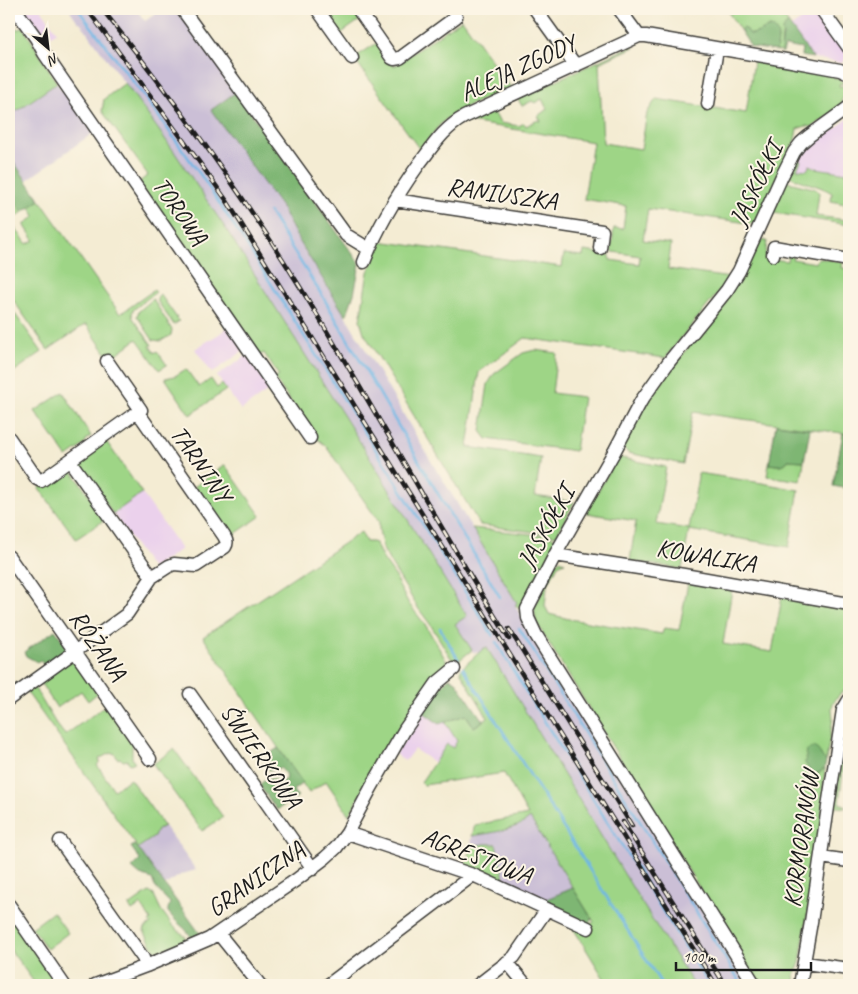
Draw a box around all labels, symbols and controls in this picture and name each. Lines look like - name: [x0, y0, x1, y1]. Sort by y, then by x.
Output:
- north arrow: [22, 22, 72, 72]
- street label: ALEJA ZGODY: [455, 26, 584, 109]
- text: N: [44, 49, 62, 70]
- street label: JASKÓŁKI: [722, 131, 793, 232]
- street label: RANIUSZKA: [445, 170, 561, 218]
- street label: TOROWA: [145, 171, 215, 252]
- street label: TARNINY: [163, 419, 241, 512]
- street label: JASKÓŁKI: [510, 475, 585, 575]
- street label: KOWALIKA: [654, 532, 759, 581]
- street label: RÓŻANA: [62, 603, 134, 687]
- street label: ŚWIERKOWA: [213, 697, 310, 816]
- street label: KORMORANÓW: [776, 765, 827, 909]
- street label: AGRESTOWA: [417, 820, 538, 892]
- street label: GRANICZNA: [201, 834, 311, 924]
- scale bar: [676, 939, 810, 971]
- text: 100 m: [683, 948, 717, 967]

